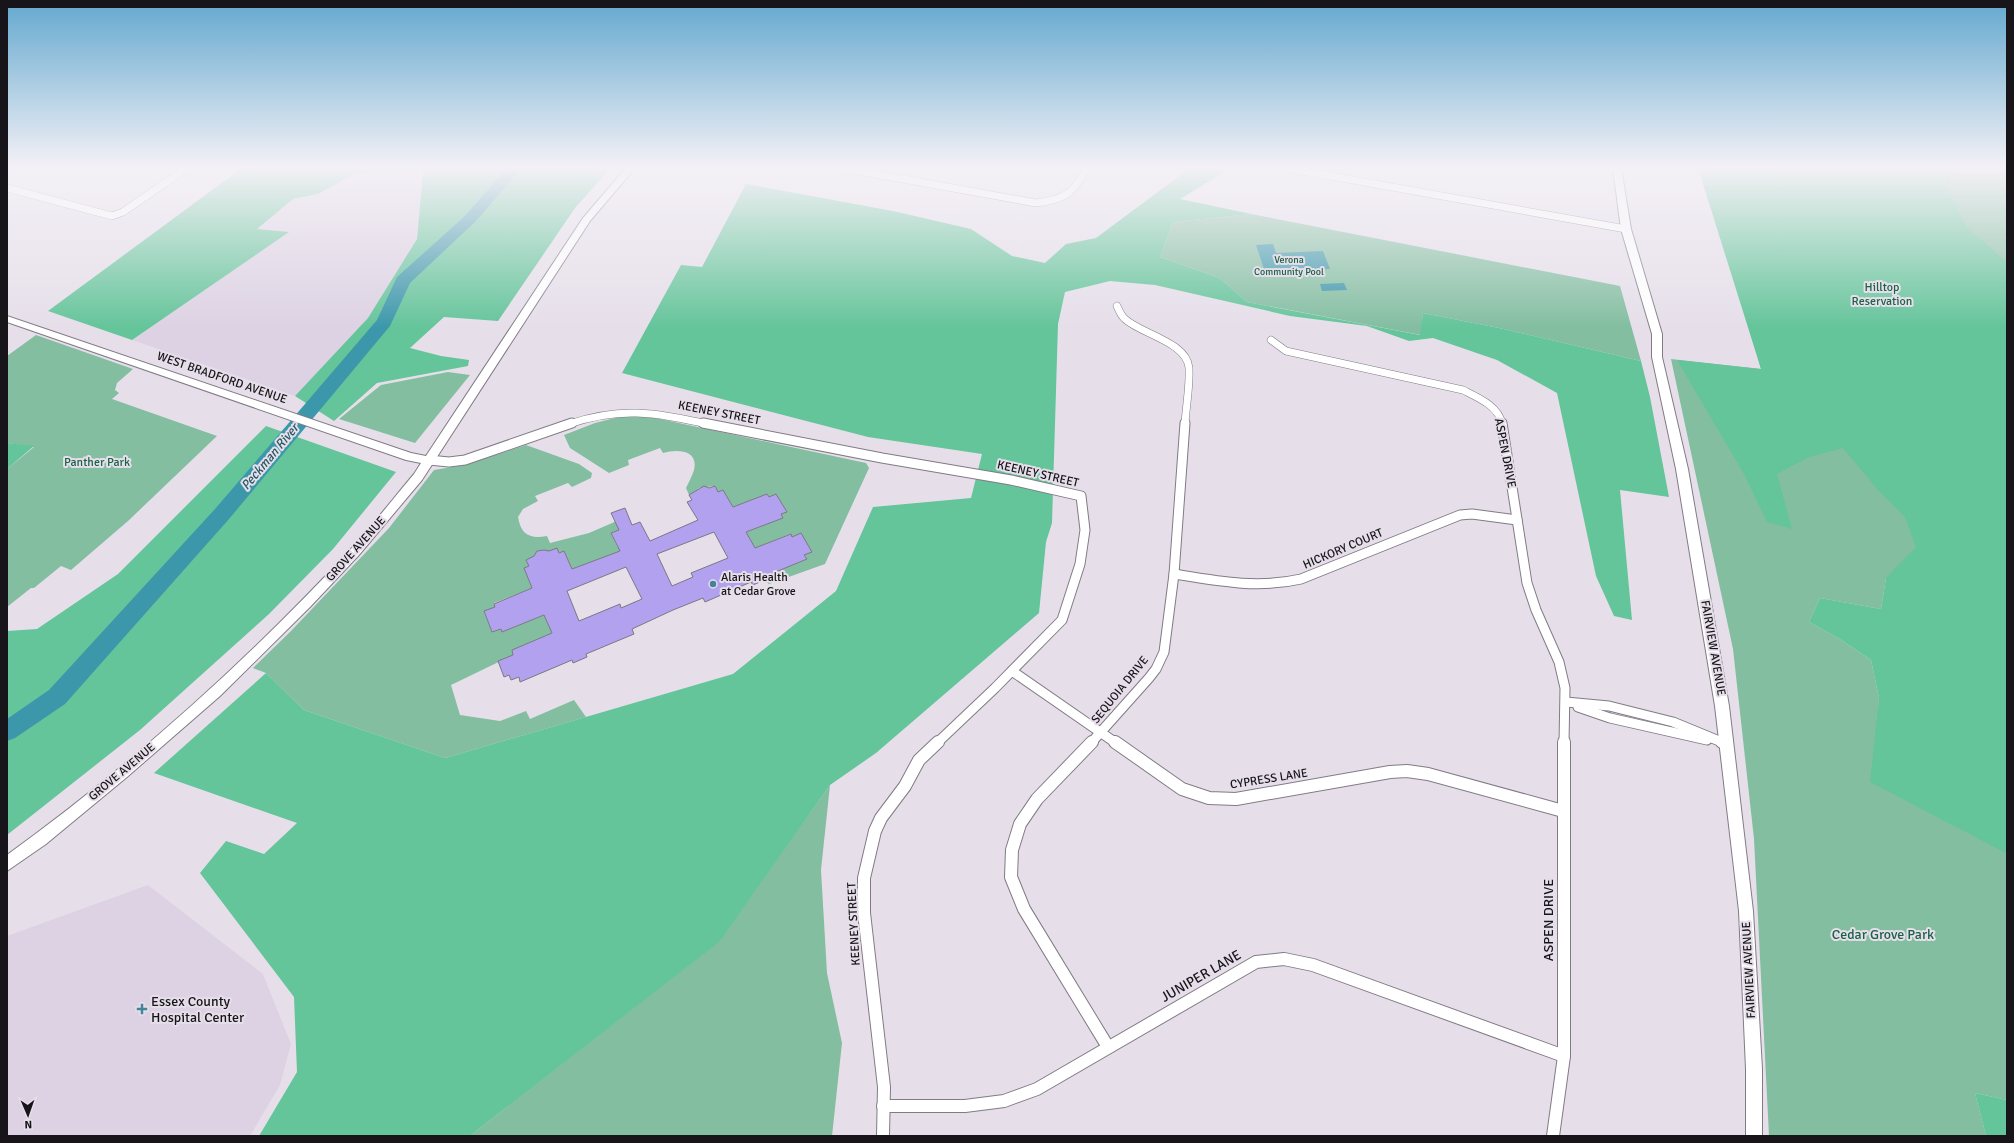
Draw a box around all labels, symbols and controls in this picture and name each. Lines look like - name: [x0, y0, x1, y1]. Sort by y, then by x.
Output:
- park label: Verona Community Pool: [1254, 254, 1324, 278]
- park label: Hilltop Reservation: [1852, 280, 1912, 309]
- street label: WEST BRADFORD AVENUE: [155, 349, 289, 407]
- street label: KEENEY STREET: [677, 398, 761, 428]
- street label: ASPEN DRIVE: [1491, 417, 1519, 489]
- water label: Peckman River: [238, 419, 304, 493]
- park label: Panther Park: [64, 455, 130, 470]
- street label: KEENEY STREET: [996, 457, 1080, 491]
- street label: GROVE AVENUE: [323, 513, 389, 585]
- street label: HICKORY COURT: [1301, 525, 1385, 573]
- place label: Alaris Health at Cedar Grove: [721, 570, 796, 599]
- marker: Alaris Health at Cedar Grove: [708, 579, 718, 589]
- street label: FAIRVIEW AVENUE: [1697, 599, 1729, 697]
- street label: SEQUOIA DRIVE: [1088, 653, 1152, 727]
- street label: GROVE AVENUE: [86, 740, 158, 804]
- street label: CYPRESS LANE: [1229, 765, 1309, 793]
- street label: ASPEN DRIVE: [1540, 879, 1557, 961]
- street label: KEENEY STREET: [844, 882, 864, 966]
- street label: FAIRVIEW AVENUE: [1739, 921, 1759, 1019]
- park label: Cedar Grove Park: [1832, 926, 1934, 943]
- street label: JUNIPER LANE: [1158, 946, 1244, 1006]
- place label: Essex County Hospital Center: [151, 993, 245, 1026]
- marker: Essex County Hospital Center: [136, 1003, 148, 1015]
- north arrow: [8, 1095, 48, 1135]
- text: N: [24, 1118, 32, 1131]

